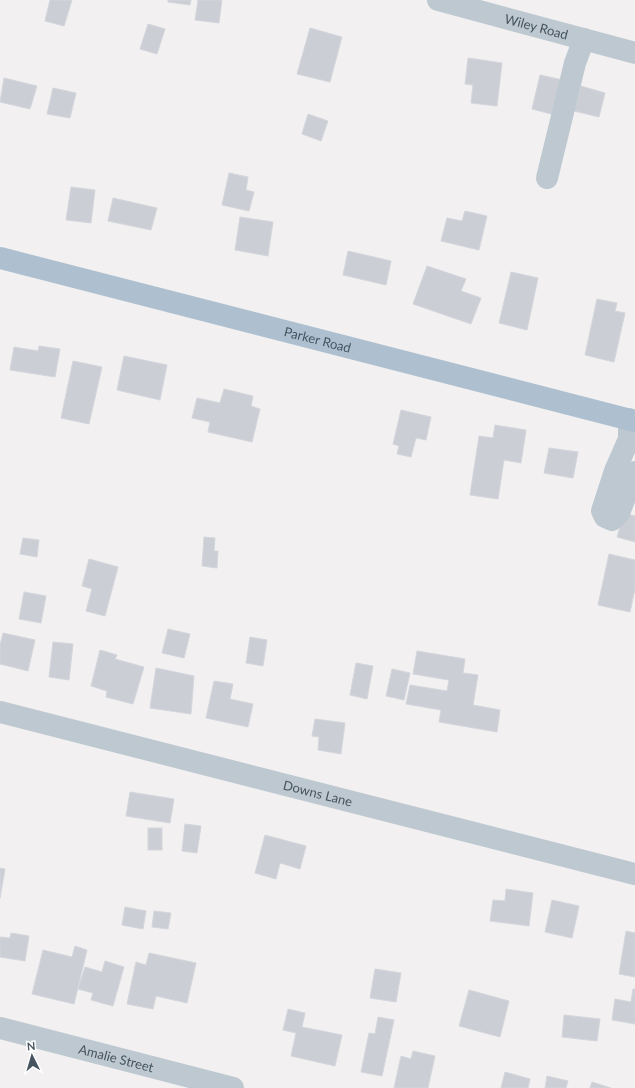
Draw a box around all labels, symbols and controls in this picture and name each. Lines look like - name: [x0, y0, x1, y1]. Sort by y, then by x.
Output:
- street label: Wiley Road: [503, 10, 570, 43]
- street label: Parker Road: [282, 323, 353, 356]
- street label: Downs Lane: [282, 777, 354, 810]
- north arrow: [12, 1036, 52, 1076]
- text: N: [26, 1039, 36, 1052]
- street label: Amalie Street: [77, 1041, 156, 1075]

